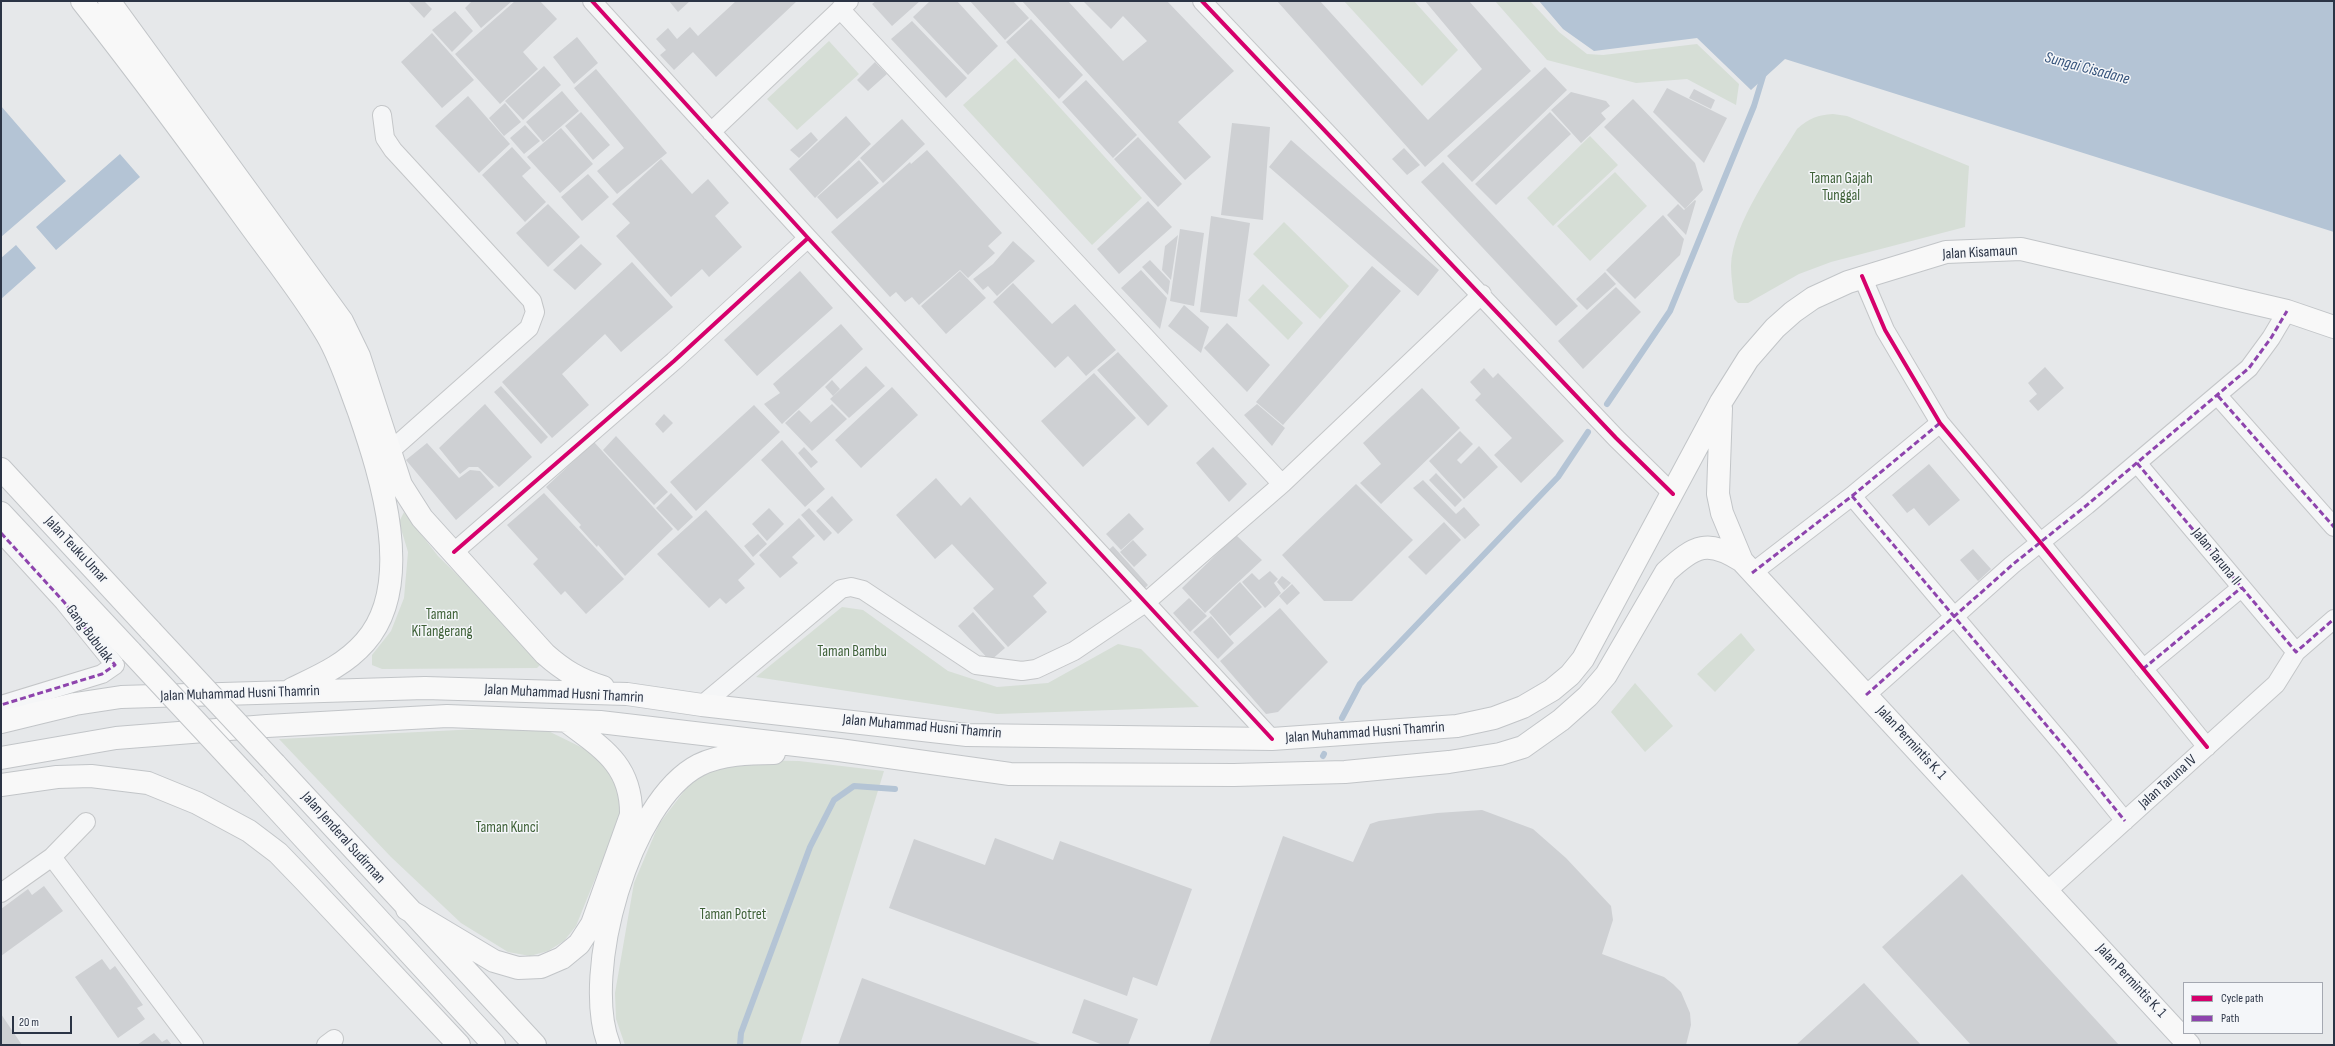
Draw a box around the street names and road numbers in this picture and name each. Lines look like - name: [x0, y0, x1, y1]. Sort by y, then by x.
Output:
- street label: Jalan Kisamaun: [1942, 242, 2018, 264]
- street label: Jalan Teuku Umar: [40, 513, 112, 587]
- street label: Jalan Taruna II: [2188, 525, 2244, 589]
- street label: Gang Bubulak: [61, 602, 117, 666]
- street label: Jalan Muhammad Husni Thamrin: [484, 681, 644, 707]
- street label: Jalan Muhammad Husni Thamrin: [160, 682, 320, 706]
- street label: Jalan Permintis K. 1: [1872, 702, 1950, 784]
- street label: Jalan Muhammad Husni Thamrin: [842, 711, 1002, 743]
- street label: Jalan Muhammad Husni Thamrin: [1285, 718, 1445, 748]
- street label: Jalan Taruna IV: [2135, 751, 2201, 813]
- street label: Jalan Jenderal Sudirman: [297, 789, 389, 887]
- street label: Jalan Permintis K. 1: [2092, 940, 2170, 1022]

